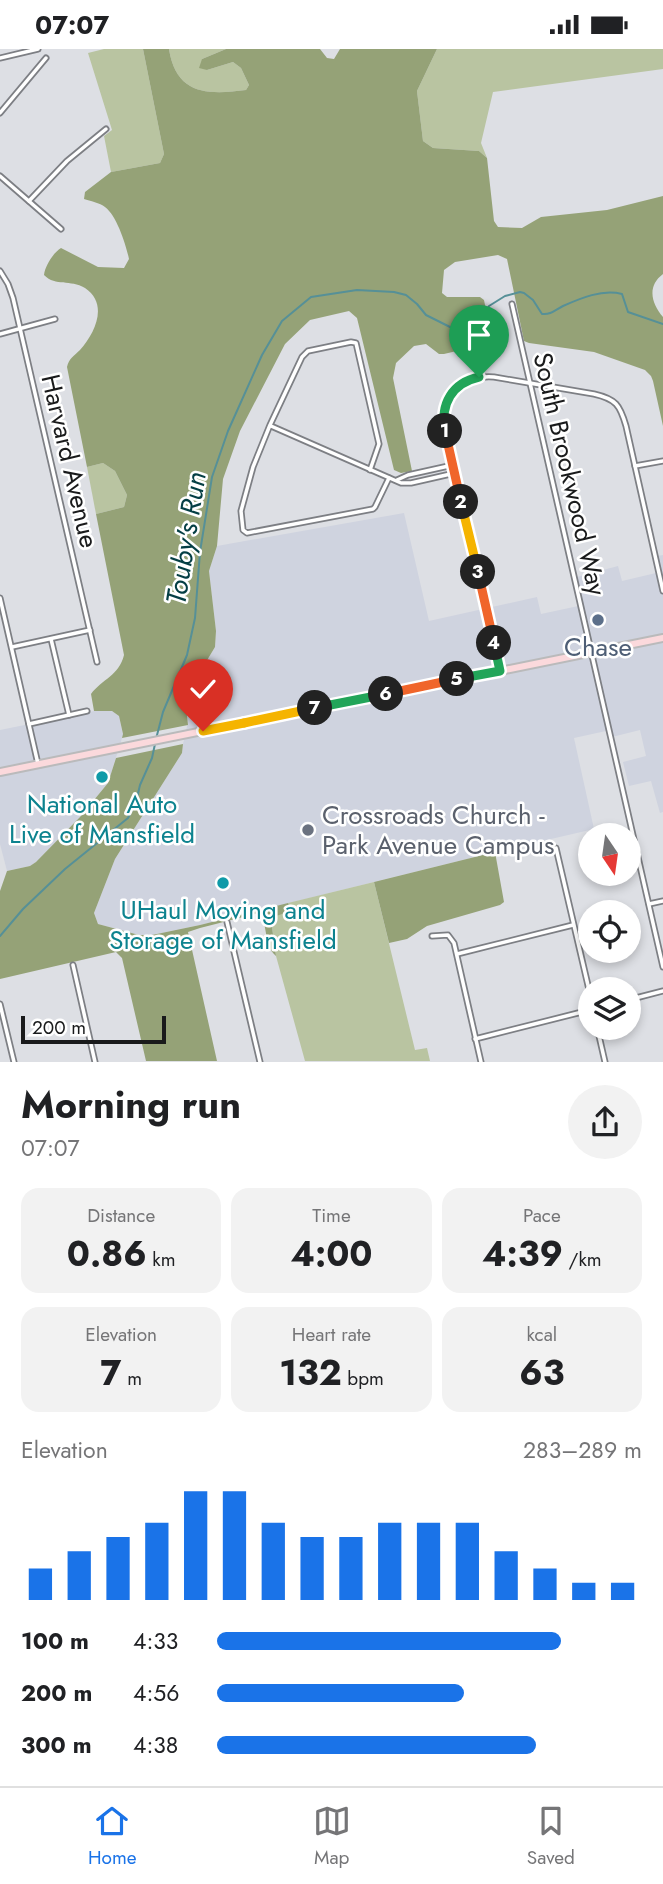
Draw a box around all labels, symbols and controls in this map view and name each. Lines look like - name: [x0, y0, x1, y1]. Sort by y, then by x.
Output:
- text: 07:07: [35, 6, 109, 44]
- pin: [449, 305, 509, 377]
- icon: arrive: [460, 316, 498, 354]
- street label: South Brookwood Way: [524, 349, 617, 600]
- street label: Harvard Avenue: [32, 370, 108, 552]
- pin: 1: [428, 413, 462, 449]
- text: 1: [440, 417, 449, 444]
- water label: Touby's Run: [155, 469, 217, 607]
- pin: 2: [444, 484, 478, 519]
- text: 2: [454, 488, 467, 515]
- pin: 3: [461, 554, 496, 589]
- text: 3: [472, 558, 483, 585]
- marker: Chase: [590, 612, 606, 628]
- pin: 4: [476, 625, 512, 661]
- place label: Chase: [564, 628, 632, 666]
- text: 4: [487, 629, 500, 656]
- pin: [173, 659, 233, 731]
- pin: 5: [440, 661, 475, 697]
- text: 5: [450, 665, 463, 692]
- icon: check: [184, 670, 222, 708]
- pin: 6: [368, 677, 404, 711]
- text: 6: [379, 680, 392, 707]
- pin: 7: [298, 691, 332, 725]
- text: 7: [309, 694, 320, 721]
- marker: National Auto Live of Mansfield: [94, 769, 110, 785]
- place label: National Auto Live of Mansfield: [9, 785, 195, 853]
- place label: Crossroads Church - Park Avenue Campus: [322, 796, 554, 864]
- marker: Crossroads Church - Park Avenue Campus: [300, 822, 316, 838]
- north arrow: [578, 823, 640, 885]
- map controls: [578, 823, 641, 1040]
- marker: UHaul Moving and Storage of Mansfield: [215, 875, 231, 891]
- place label: UHaul Moving and Storage of Mansfield: [109, 891, 337, 959]
- button: locate: [578, 900, 641, 963]
- button: layers: [578, 977, 641, 1040]
- scale bar: [21, 1013, 166, 1044]
- text: 200 m: [32, 1014, 86, 1041]
- text: Morning run: [21, 1077, 241, 1132]
- button: share: [568, 1085, 642, 1159]
- text: 07:07: [21, 1131, 80, 1165]
- text: Distance: [87, 1202, 155, 1229]
- text: Time: [312, 1202, 351, 1229]
- text: Pace: [523, 1202, 561, 1229]
- text: 0.86: [67, 1229, 147, 1279]
- text: 4:00: [290, 1229, 373, 1279]
- text: 4:39: [482, 1229, 563, 1279]
- text: km: [147, 1246, 176, 1273]
- text: /km: [563, 1246, 602, 1273]
- text: Elevation: [85, 1321, 157, 1348]
- text: Heart rate: [292, 1321, 371, 1348]
- text: kcal: [526, 1321, 557, 1348]
- text: 7: [100, 1348, 121, 1398]
- text: 132: [279, 1348, 342, 1398]
- text: 63: [519, 1348, 564, 1398]
- text: m: [121, 1365, 142, 1392]
- text: bpm: [342, 1365, 384, 1392]
- text: Elevation: [21, 1433, 108, 1467]
- text: 283–289 m: [523, 1433, 642, 1467]
- text: 100 m: [21, 1624, 89, 1658]
- text: 4:33: [133, 1624, 178, 1658]
- text: 200 m: [21, 1676, 92, 1710]
- text: 4:56: [133, 1676, 180, 1710]
- text: 300 m: [21, 1728, 92, 1762]
- text: 4:38: [133, 1728, 178, 1762]
- tab: Home: [88, 1802, 137, 1871]
- tab: Map: [313, 1802, 351, 1871]
- tab: Saved: [527, 1802, 575, 1871]

